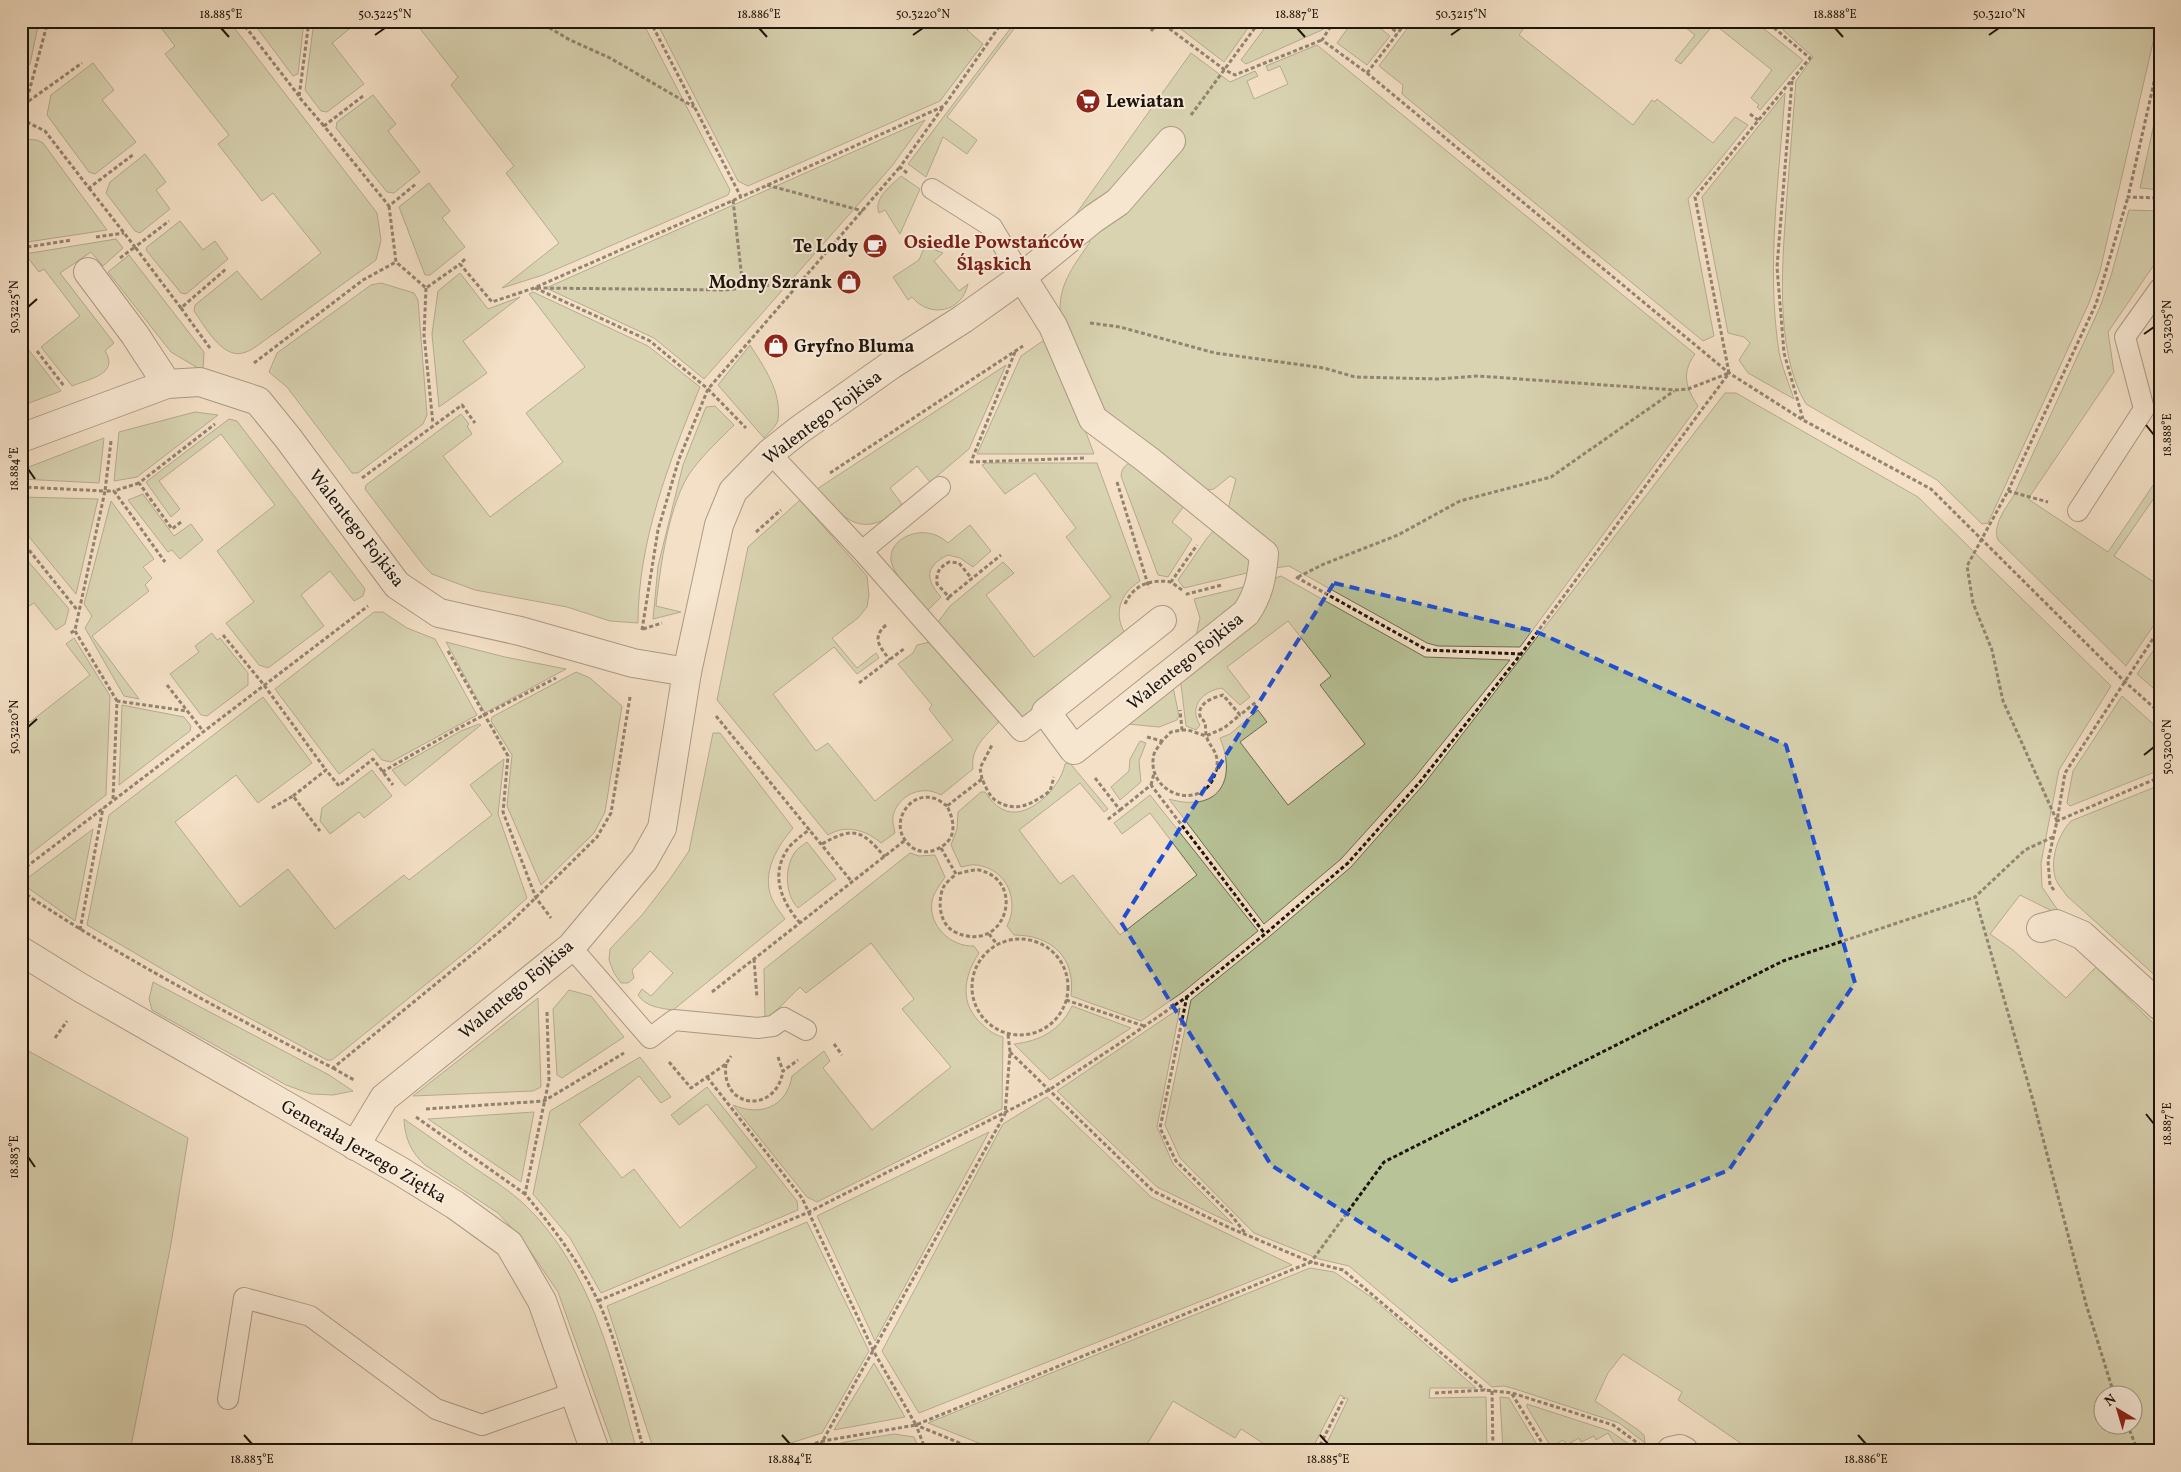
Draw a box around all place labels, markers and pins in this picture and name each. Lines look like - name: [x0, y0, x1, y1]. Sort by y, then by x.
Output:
- supermarket icon: Lewiatan: [1075, 88, 1101, 114]
- place label: Lewiatan: [1106, 90, 1185, 115]
- cafe icon: Te Lody: [862, 233, 888, 259]
- place label: Te Lody: [793, 235, 858, 260]
- shop icon: Modny Szrank: [836, 269, 862, 295]
- place label: Modny Szrank: [709, 271, 832, 296]
- shop icon: Gryfno Bluma: [763, 333, 789, 359]
- place label: Gryfno Bluma: [794, 335, 915, 360]

